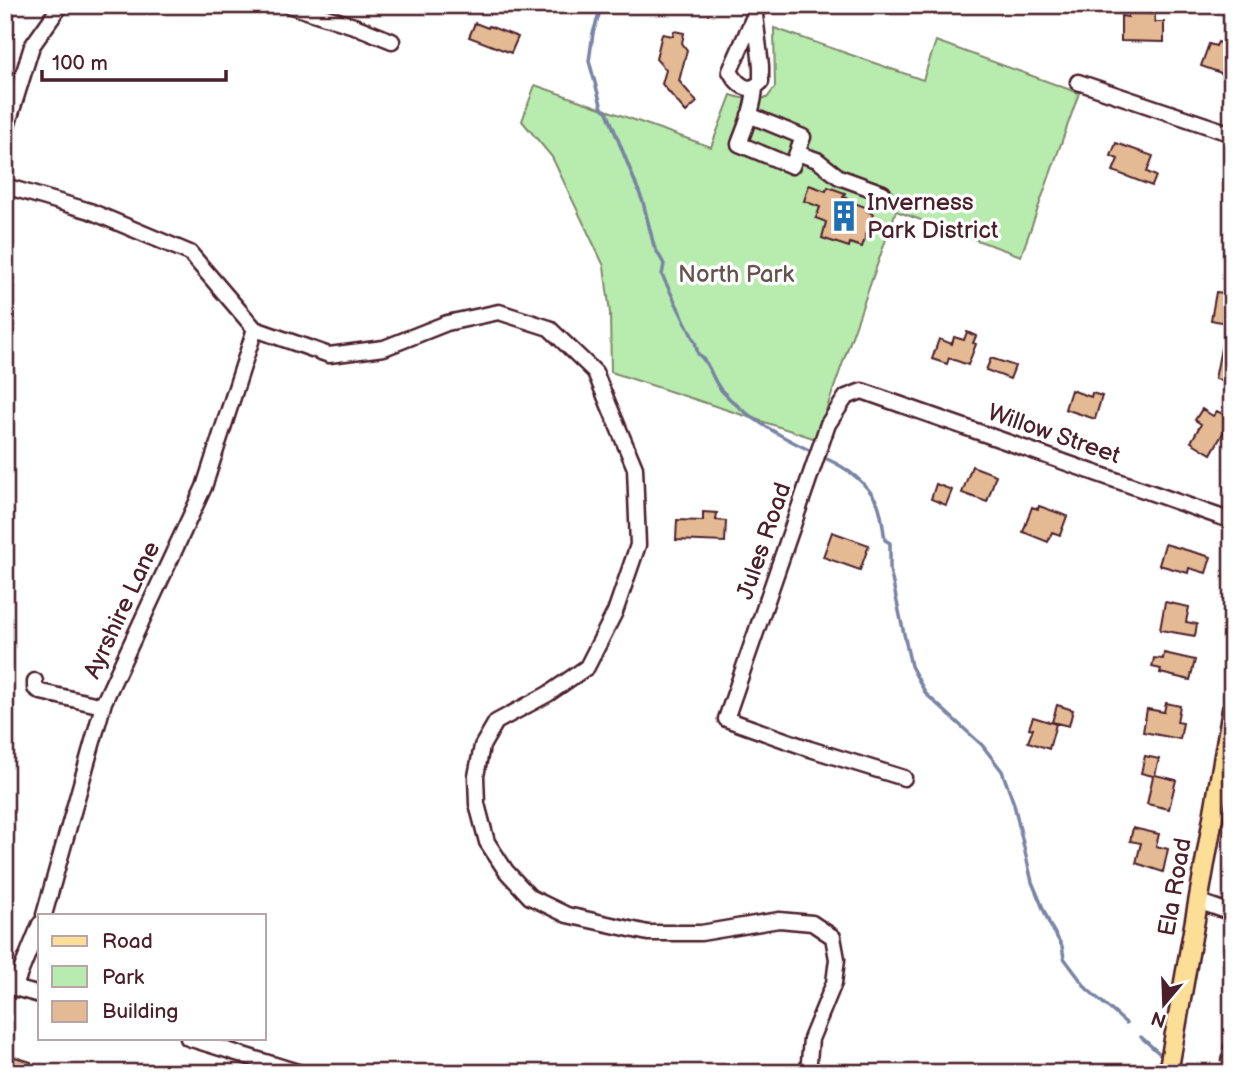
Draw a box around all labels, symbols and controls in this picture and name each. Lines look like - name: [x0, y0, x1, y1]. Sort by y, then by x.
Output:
- scale bar: [42, 38, 226, 82]
- text: 100 m: [52, 51, 108, 76]
- place label: Inverness Park District: [867, 188, 999, 245]
- building icon: Inverness Park District: [827, 199, 861, 233]
- park label: North Park: [678, 260, 794, 289]
- street label: Willow Street: [984, 398, 1125, 470]
- street label: Jules Road: [730, 479, 798, 603]
- street label: Ayrshire Lane: [78, 537, 166, 683]
- street label: Ela Road: [1152, 836, 1198, 938]
- legend: [38, 914, 266, 1040]
- text: Road: [102, 929, 153, 954]
- text: Park: [102, 965, 145, 990]
- north arrow: [1128, 970, 1198, 1040]
- text: Building: [102, 999, 178, 1024]
- text: N: [1148, 1005, 1169, 1032]

